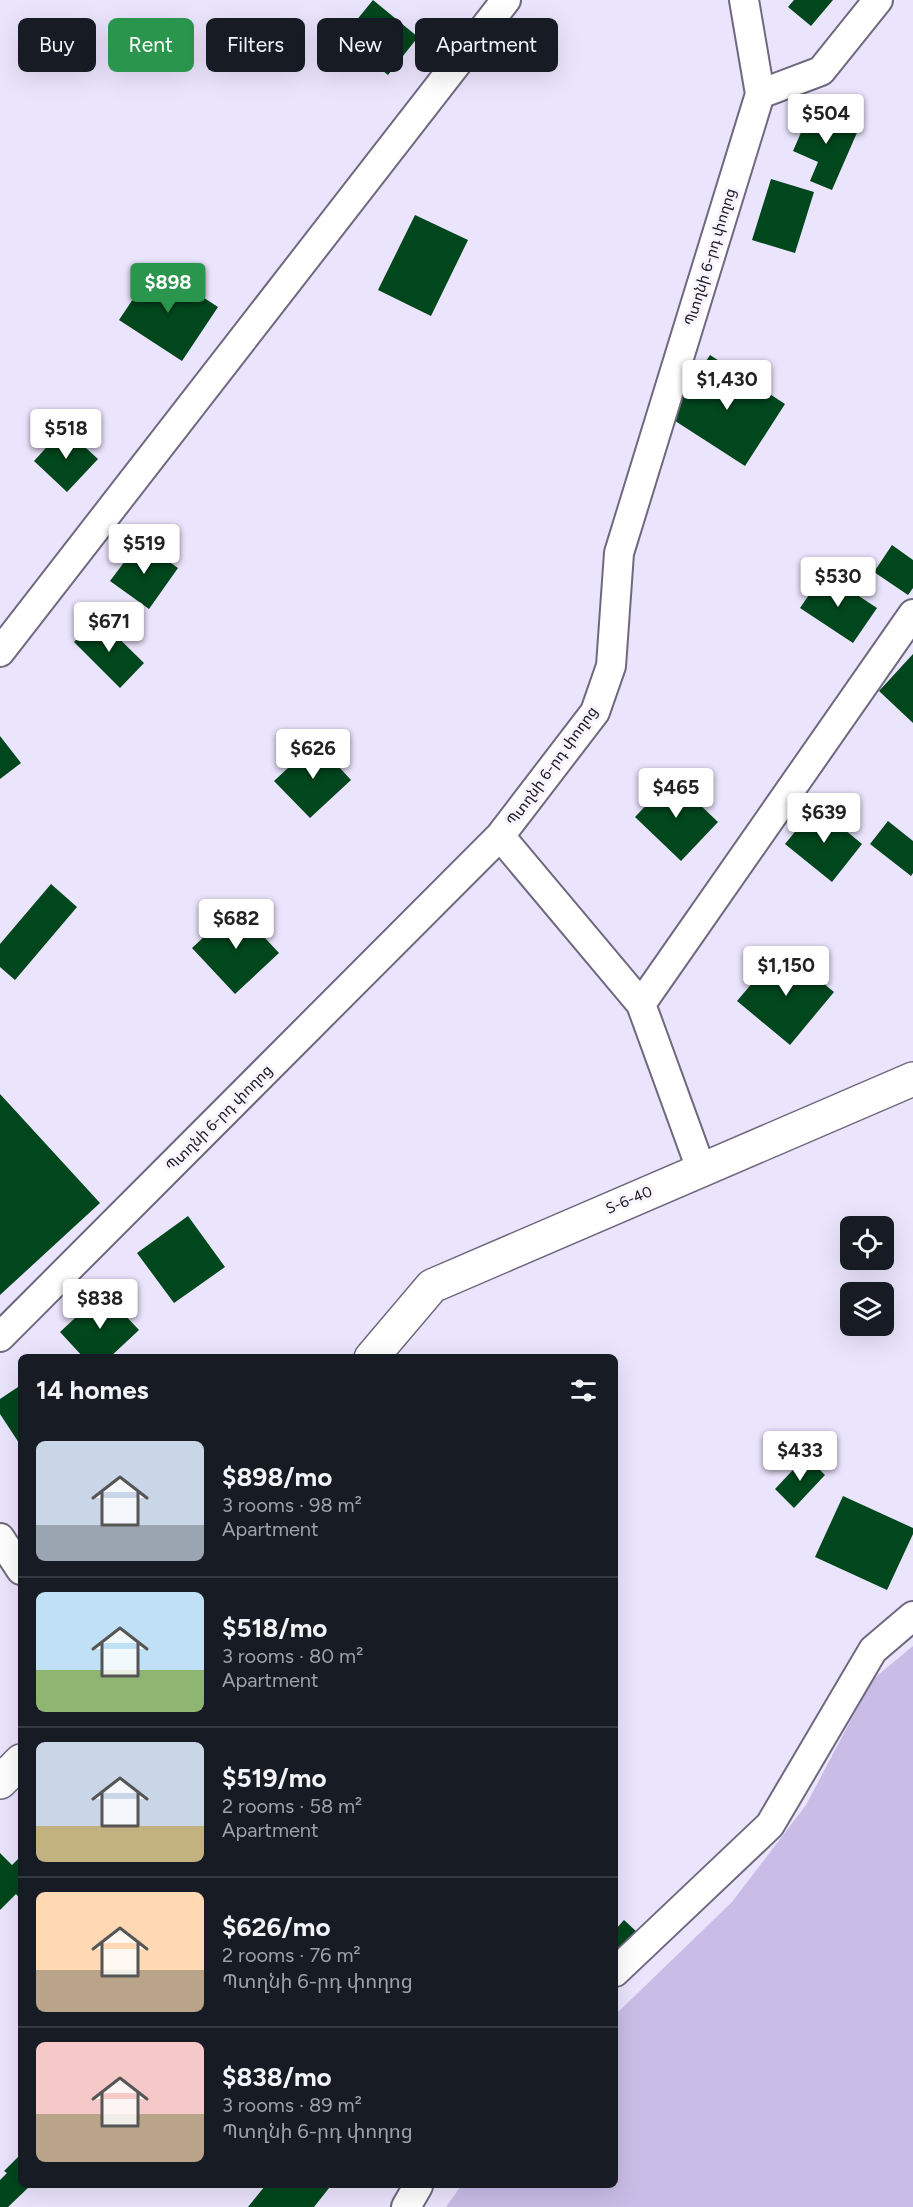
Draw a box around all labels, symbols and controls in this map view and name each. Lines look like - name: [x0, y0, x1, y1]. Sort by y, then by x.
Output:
- chip: Buy: [18, 18, 96, 72]
- chip: Rent: [108, 18, 194, 72]
- chip: Filters: [206, 18, 305, 72]
- chip: New: [317, 18, 403, 72]
- chip: Apartment: [415, 18, 558, 72]
- pin: $504: [790, 94, 862, 145]
- text: $504: [802, 101, 850, 125]
- street label: Պտղնի 6-րդ փողոց: [680, 186, 740, 328]
- pin: $898: [132, 263, 204, 314]
- text: $898: [144, 270, 192, 294]
- pin: $1,430: [678, 360, 776, 411]
- text: $1,430: [696, 367, 758, 391]
- pin: $518: [30, 409, 102, 460]
- text: $518: [44, 416, 88, 440]
- pin: $519: [108, 524, 180, 575]
- text: $519: [123, 531, 165, 555]
- pin: $530: [802, 557, 874, 608]
- text: $530: [815, 564, 861, 588]
- pin: $671: [73, 602, 145, 653]
- text: $671: [88, 609, 130, 633]
- street label: Պտղնի 6-րդ փողոց: [503, 703, 601, 829]
- pin: $626: [277, 729, 349, 780]
- text: $626: [290, 736, 336, 760]
- pin: $465: [640, 768, 712, 819]
- text: $465: [653, 775, 699, 799]
- pin: $639: [788, 793, 860, 844]
- text: $639: [801, 800, 847, 824]
- pin: $682: [200, 899, 272, 950]
- text: $682: [213, 906, 259, 930]
- pin: $1,150: [737, 946, 835, 997]
- text: $1,150: [757, 953, 815, 977]
- street label: Պտղնի 6-րդ փողոց: [162, 1061, 276, 1175]
- street label: Տ-6-40: [603, 1182, 655, 1218]
- map controls: [840, 1216, 894, 1336]
- button: locate: [840, 1216, 894, 1270]
- pin: $838: [64, 1279, 136, 1330]
- button: layers: [840, 1282, 894, 1336]
- text: $838: [77, 1286, 123, 1310]
- text: 14 homes: [36, 1374, 149, 1406]
- icon: filters: [567, 1374, 600, 1407]
- pin: $433: [764, 1431, 836, 1482]
- text: $433: [777, 1438, 823, 1462]
- text: $898/mo: [222, 1461, 332, 1493]
- icon: home: [84, 1465, 156, 1537]
- text: 3 rooms · 98 m²: [222, 1493, 362, 1517]
- text: Apartment: [222, 1517, 319, 1541]
- text: $518/mo: [222, 1612, 327, 1644]
- icon: home: [84, 1616, 156, 1688]
- text: 3 rooms · 80 m²: [222, 1644, 363, 1668]
- text: Apartment: [222, 1668, 319, 1692]
- text: $519/mo: [222, 1762, 327, 1794]
- icon: home: [84, 1766, 156, 1838]
- text: 2 rooms · 58 m²: [222, 1794, 362, 1818]
- text: Apartment: [222, 1818, 319, 1842]
- text: $626/mo: [222, 1911, 331, 1943]
- icon: home: [84, 1916, 156, 1988]
- text: 2 rooms · 76 m²: [222, 1943, 361, 1967]
- text: Պտղնի 6-րդ փողոց: [222, 1969, 413, 1993]
- text: $838/mo: [222, 2061, 332, 2093]
- icon: home: [84, 2066, 156, 2138]
- text: 3 rooms · 89 m²: [222, 2093, 362, 2117]
- text: Պտղնի 6-րդ փողոց: [222, 2119, 413, 2143]

